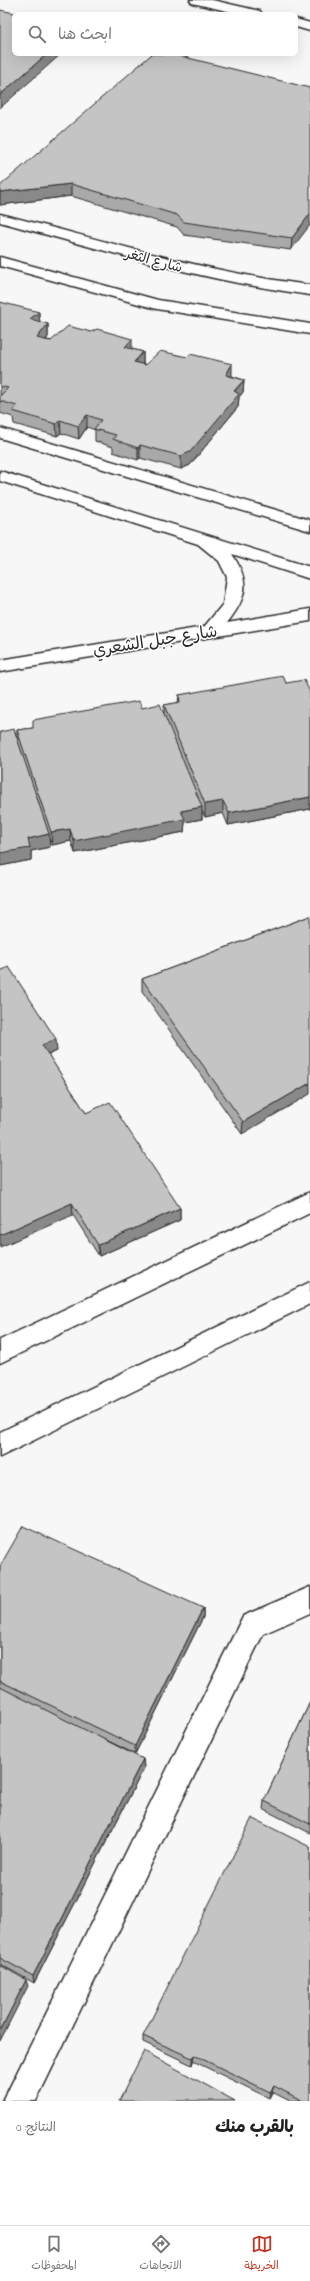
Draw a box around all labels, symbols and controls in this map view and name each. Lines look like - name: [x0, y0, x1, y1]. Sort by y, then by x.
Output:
- search box: [12, 12, 298, 56]
- icon: search: [26, 23, 48, 45]
- text: ابحث هنا: [58, 24, 112, 46]
- street label: شارع الثغر: [122, 244, 184, 279]
- street label: شارع جبل الشعري: [91, 619, 219, 664]
- text: بالقرب منك: [215, 2115, 294, 2140]
- text: النتائج: 0: [16, 2118, 56, 2137]
- tab: المحفوظات: [31, 2233, 77, 2275]
- tab: الاتجاهات: [139, 2233, 182, 2275]
- tab: الخريطة: [244, 2233, 279, 2275]

